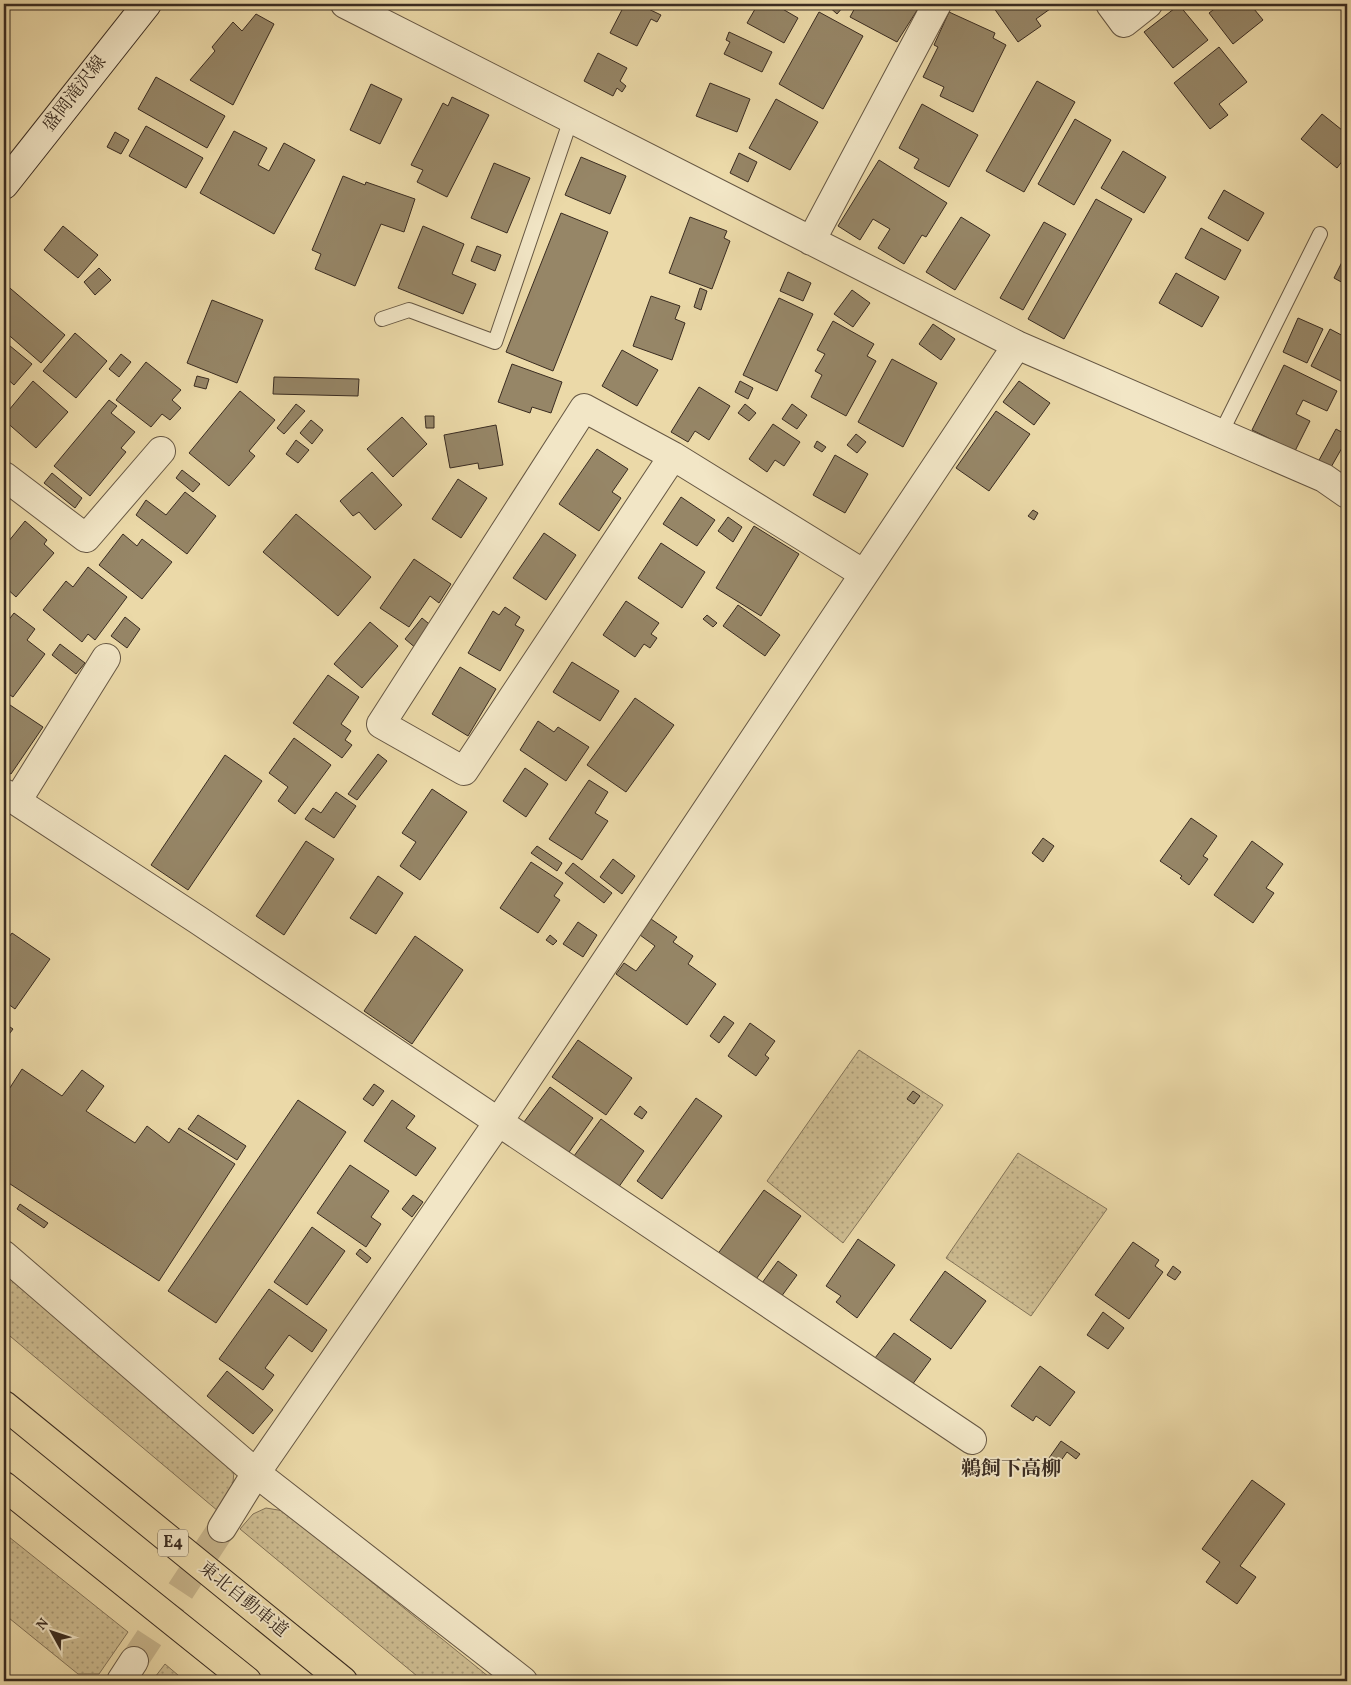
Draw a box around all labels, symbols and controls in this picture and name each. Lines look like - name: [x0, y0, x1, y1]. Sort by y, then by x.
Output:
- street label: 盛岡滝沢線: [37, 51, 113, 137]
- district label: 鵜飼下高柳: [961, 1456, 1061, 1484]
- road number: E4: [158, 1530, 188, 1556]
- street label: 東北自動車道: [193, 1556, 293, 1644]
- north arrow: [28, 1608, 78, 1658]
- text: N: [33, 1615, 54, 1635]

